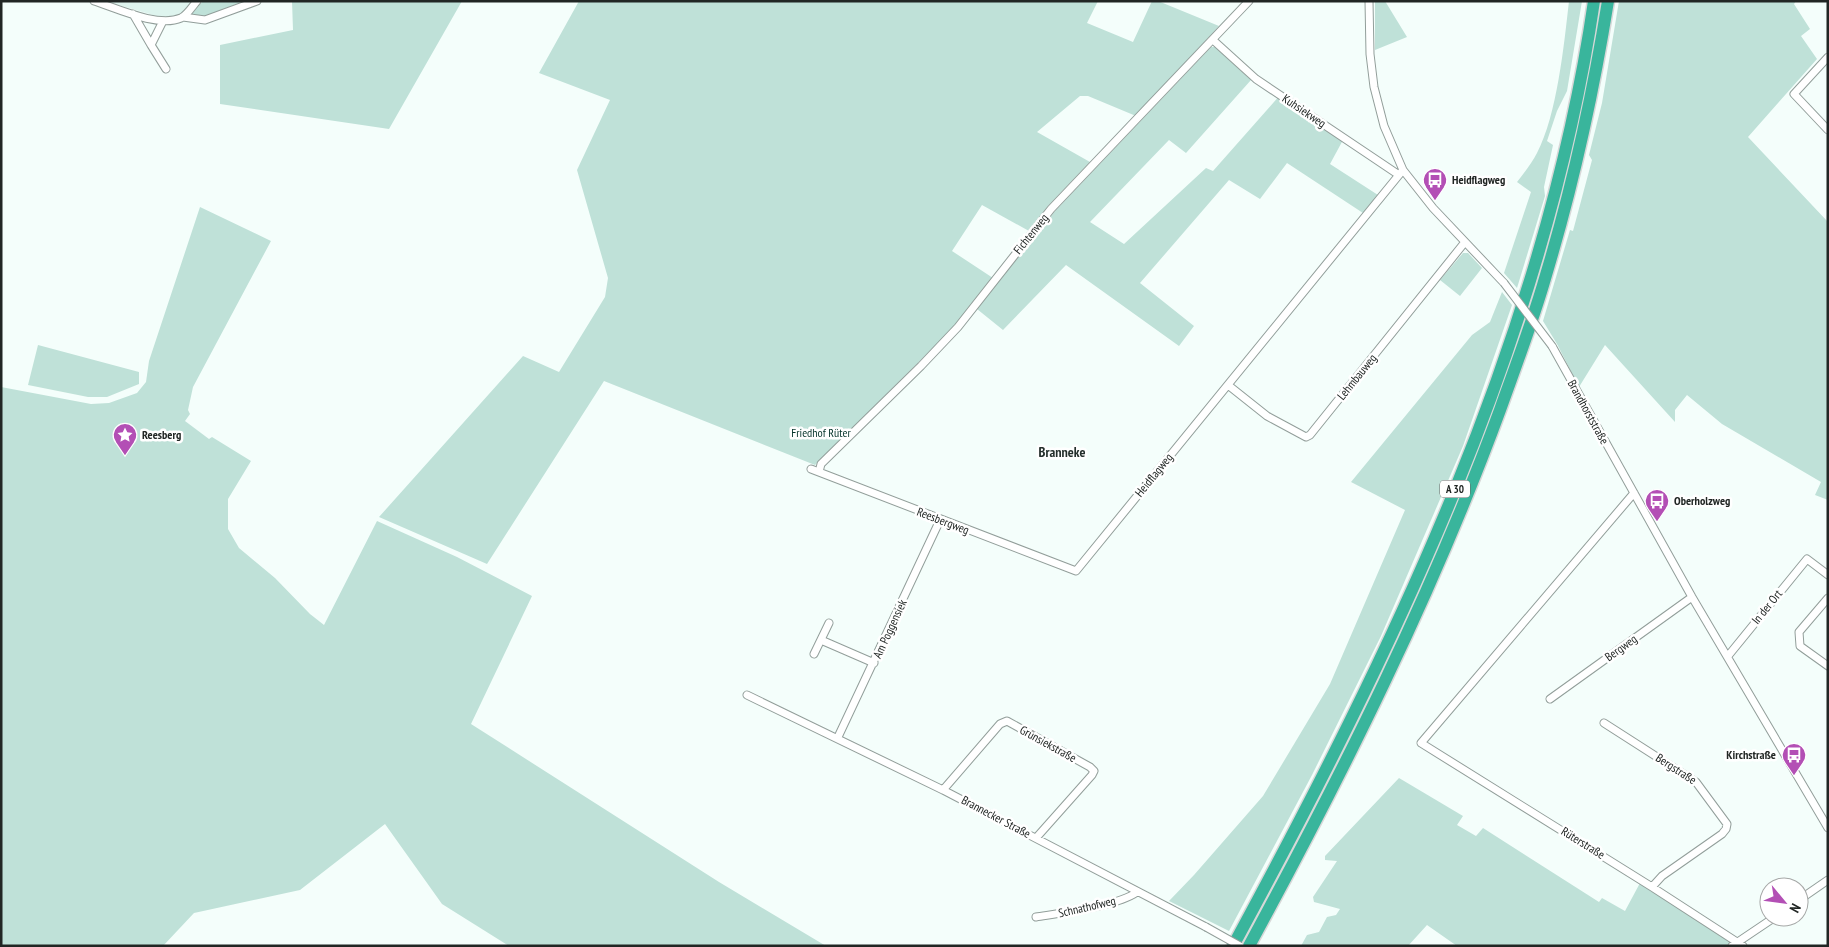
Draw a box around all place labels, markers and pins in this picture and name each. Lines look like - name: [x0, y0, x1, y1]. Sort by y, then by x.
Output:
- bus stop icon: Heidflagweg: [1422, 167, 1448, 201]
- place label: Heidflagweg: [1452, 172, 1505, 187]
- place icon: Reesberg: [112, 422, 138, 456]
- place label: Reesberg: [142, 427, 181, 442]
- bus stop icon: Oberholzweg: [1644, 488, 1670, 522]
- place label: Oberholzweg: [1674, 493, 1730, 508]
- bus stop icon: Kirchstraße: [1781, 742, 1807, 776]
- place label: Kirchstraße: [1726, 747, 1776, 762]

